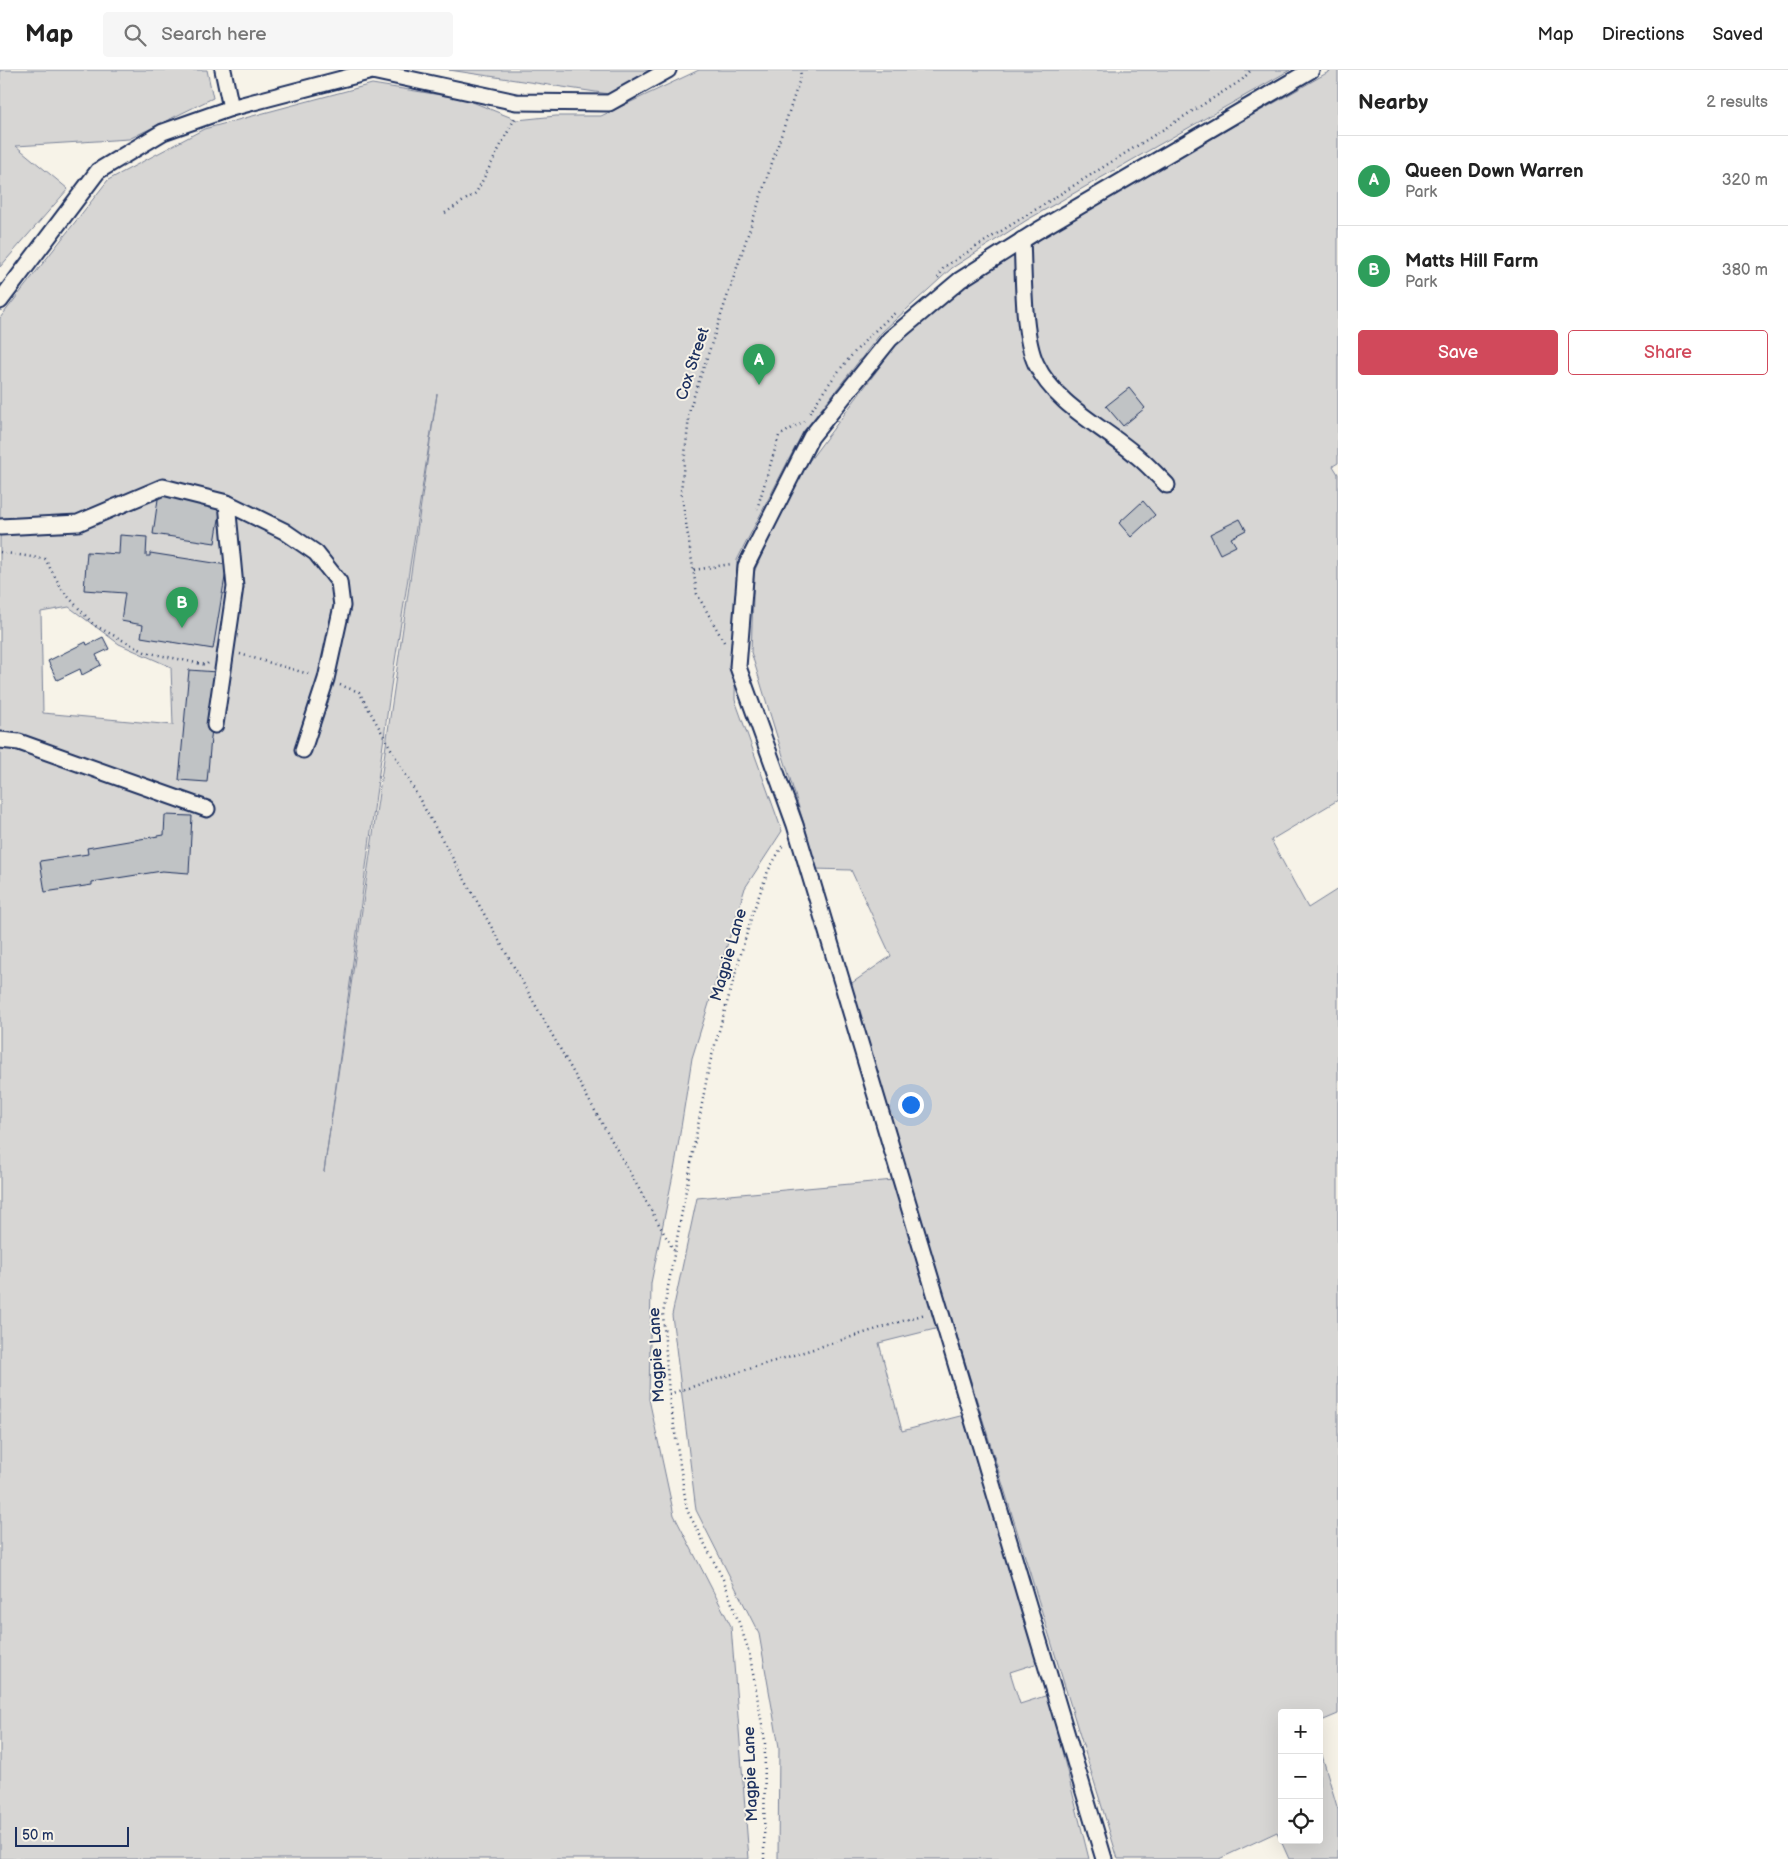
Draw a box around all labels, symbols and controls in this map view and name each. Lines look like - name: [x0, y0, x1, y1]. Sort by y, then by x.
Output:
- search box: [103, 12, 453, 57]
- text: Map: [25, 20, 73, 49]
- icon: search: [121, 21, 149, 49]
- text: Search here: [161, 23, 267, 46]
- text: Map: [1538, 24, 1574, 45]
- text: Directions: [1602, 24, 1684, 45]
- text: Saved: [1712, 24, 1763, 45]
- text: Nearby: [1358, 90, 1428, 115]
- text: 2 results: [1706, 93, 1768, 112]
- text: Queen Down Warren: [1405, 160, 1584, 183]
- text: A: [1369, 171, 1379, 190]
- text: 320 m: [1722, 171, 1768, 190]
- text: Park: [1405, 183, 1437, 202]
- text: Matts Hill Farm: [1405, 250, 1538, 273]
- text: B: [1368, 261, 1380, 280]
- text: 380 m: [1722, 261, 1768, 280]
- text: Park: [1405, 273, 1437, 292]
- street label: Cox Street: [672, 325, 714, 403]
- button: Save: [1358, 330, 1558, 375]
- button: Share: [1568, 330, 1768, 375]
- pin: A: [743, 344, 775, 385]
- pin: B: [166, 587, 198, 628]
- street label: Magpie Lane: [707, 906, 751, 1003]
- your location: [898, 1092, 924, 1118]
- street label: Magpie Lane: [645, 1306, 669, 1403]
- map controls: [1278, 1709, 1323, 1844]
- button: +: [1278, 1709, 1323, 1754]
- street label: Magpie Lane: [740, 1726, 762, 1822]
- button: −: [1278, 1754, 1323, 1799]
- button: locate: [1278, 1799, 1323, 1844]
- scale bar: [15, 1824, 129, 1847]
- text: 50 m: [22, 1827, 54, 1844]

